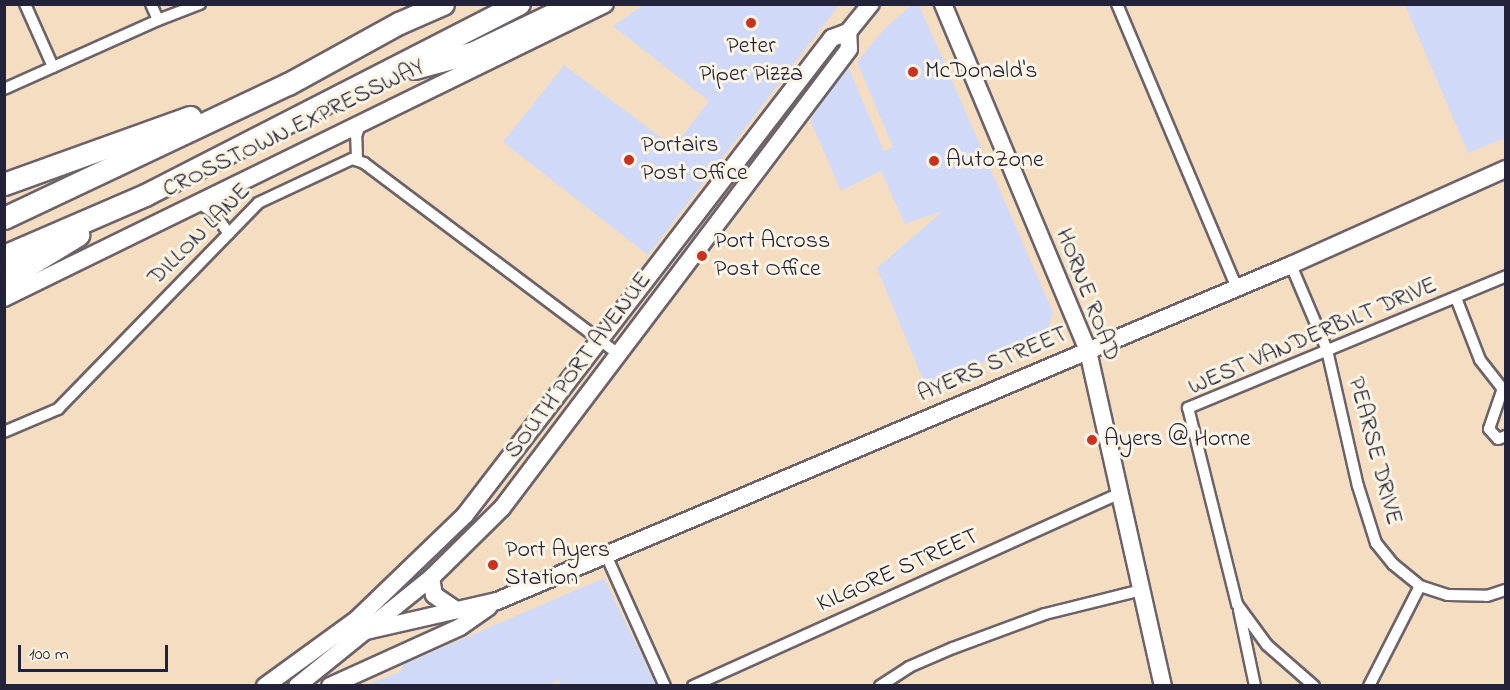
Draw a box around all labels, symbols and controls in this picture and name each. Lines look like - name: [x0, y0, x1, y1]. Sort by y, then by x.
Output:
- marker: Peter Piper Pizza: [744, 16, 758, 30]
- place label: Peter Piper Pizza: [699, 33, 803, 89]
- street label: CROSSTOWN EXPRESSWAY: [159, 53, 429, 205]
- place label: McDonald's: [925, 58, 1037, 86]
- marker: McDonald's: [906, 65, 920, 79]
- place label: Portairs Post Office: [641, 132, 748, 188]
- place label: AutoZone: [946, 147, 1044, 175]
- marker: Portairs Post Office: [622, 153, 636, 167]
- marker: AutoZone: [927, 154, 941, 168]
- street label: DILLON LANE: [143, 178, 257, 292]
- street label: HORNE ROAD: [1048, 225, 1126, 365]
- place label: Port Across Post Office: [714, 228, 830, 284]
- marker: Port Across Post Office: [695, 249, 709, 263]
- street label: SOUTH PORT AVENUE: [499, 267, 659, 465]
- street label: WEST VANDERBILT DRIVE: [1184, 272, 1442, 402]
- street label: AYERS STREET: [914, 320, 1072, 410]
- street label: PEARSE DRIVE: [1340, 374, 1408, 528]
- place label: Ayers @ Horne: [1104, 426, 1251, 454]
- marker: Ayers @ Horne: [1085, 433, 1099, 447]
- street label: KILGORE STREET: [813, 522, 983, 620]
- place label: Port Ayers Station: [505, 537, 610, 593]
- marker: Port Ayers Station: [486, 558, 500, 572]
- scale bar: [21, 633, 171, 671]
- text: 100 m: [29, 642, 69, 668]

